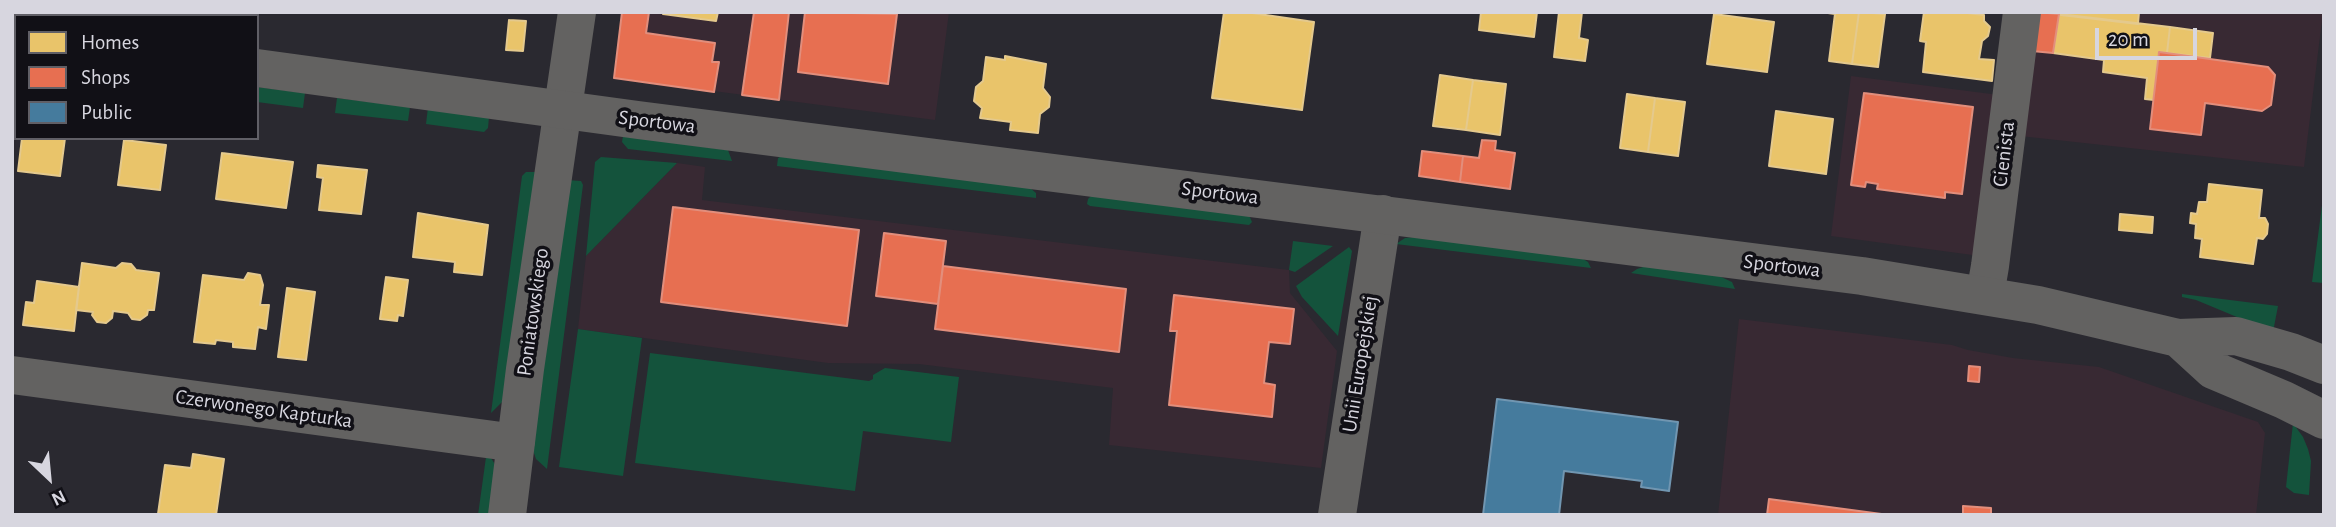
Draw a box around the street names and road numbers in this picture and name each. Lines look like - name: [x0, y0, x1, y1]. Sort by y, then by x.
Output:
- street label: Sportowa: [617, 105, 697, 139]
- street label: Cienista: [1987, 120, 2021, 188]
- street label: Sportowa: [1180, 176, 1260, 210]
- street label: Poniatowskiego: [512, 246, 554, 378]
- street label: Sportowa: [1742, 249, 1822, 283]
- street label: Unii Europejskiej: [1337, 294, 1383, 434]
- street label: Czerwonego Kapturka: [174, 384, 354, 434]

